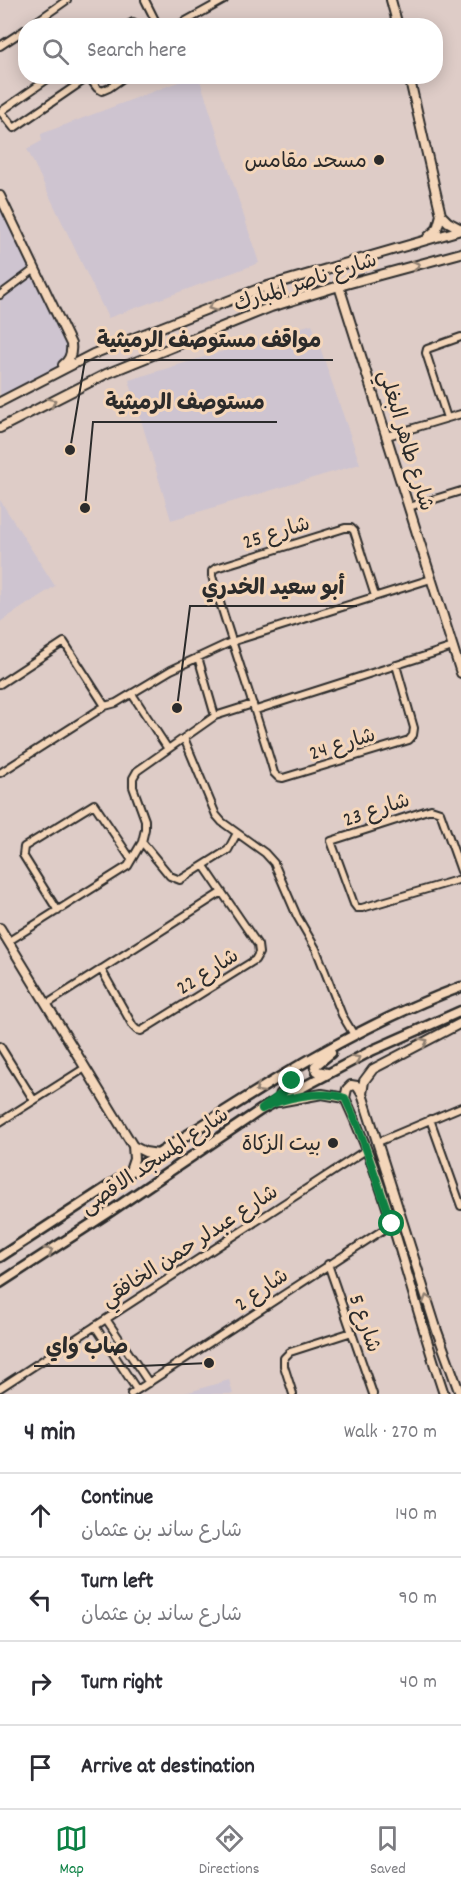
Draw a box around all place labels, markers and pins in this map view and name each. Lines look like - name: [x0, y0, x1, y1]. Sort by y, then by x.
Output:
- place label: مسحد مقامس: [244, 148, 367, 178]
- marker: مسحد مقامس: [372, 153, 386, 167]
- callout: مواقف مستوصف الرميثية: [85, 320, 333, 360]
- callout: مستوصف الرميثية: [93, 382, 277, 422]
- callout: أبو سعيد الخدري: [190, 566, 357, 606]
- place label: بيت الزكاة: [242, 1131, 321, 1161]
- marker: بيت الزكاة: [326, 1136, 340, 1150]
- callout: صاب واي: [34, 1326, 140, 1366]

